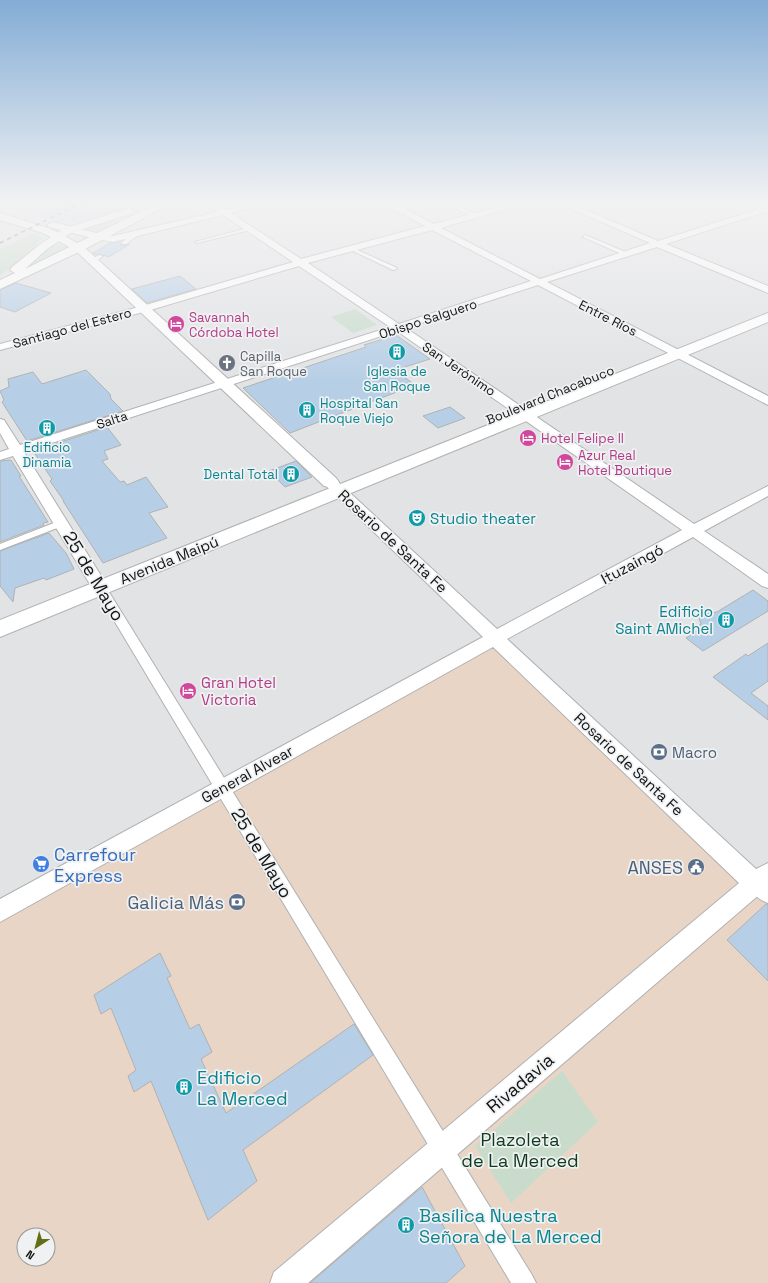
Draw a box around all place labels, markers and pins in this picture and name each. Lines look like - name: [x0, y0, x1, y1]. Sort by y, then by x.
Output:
- place label: Savannah Córdoba Hotel: [189, 309, 279, 341]
- hotel icon: Savannah Córdoba Hotel: [166, 314, 186, 334]
- building icon: Iglesia de San Roque: [387, 342, 407, 362]
- place label: Capilla San Roque: [240, 348, 307, 380]
- church icon: Capilla San Roque: [217, 353, 237, 373]
- place label: Iglesia de San Roque: [363, 363, 431, 395]
- place label: Hospital San Roque Viejo: [320, 395, 398, 427]
- building icon: Hospital San Roque Viejo: [297, 400, 317, 420]
- building icon: Edificio Dinamia: [37, 418, 57, 438]
- hotel icon: Hotel Felipe II: [518, 428, 538, 448]
- place label: Hotel Felipe II: [541, 430, 624, 447]
- place label: Edificio Dinamia: [22, 439, 72, 471]
- place label: Azur Real Hotel Boutique: [578, 447, 672, 479]
- hotel icon: Azur Real Hotel Boutique: [555, 452, 575, 472]
- building icon: Dental Total: [281, 464, 301, 484]
- place label: Dental Total: [204, 466, 278, 483]
- theatre icon: Studio theater: [407, 508, 427, 528]
- place label: Studio theater: [430, 509, 536, 528]
- place label: Edificio Saint AMichel: [615, 602, 713, 638]
- building icon: Edificio Saint AMichel: [716, 610, 736, 630]
- place label: Gran Hotel Victoria: [201, 673, 276, 709]
- hotel icon: Gran Hotel Victoria: [178, 681, 198, 701]
- bank icon: Macro: [649, 742, 669, 762]
- place label: Macro: [672, 743, 717, 762]
- place label: Carrefour Express: [54, 843, 136, 887]
- supermarket icon: Carrefour Express: [31, 854, 51, 874]
- place label: ANSES: [628, 856, 683, 879]
- public building icon: ANSES: [686, 857, 706, 877]
- place label: Galicia Más: [127, 891, 224, 914]
- bank icon: Galicia Más: [227, 892, 247, 912]
- place label: Edificio La Merced: [197, 1066, 288, 1110]
- building icon: Edificio La Merced: [174, 1077, 194, 1097]
- place label: Basílica Nuestra Señora de La Merced: [419, 1204, 602, 1248]
- building icon: Basílica Nuestra Señora de La Merced: [396, 1215, 416, 1235]

